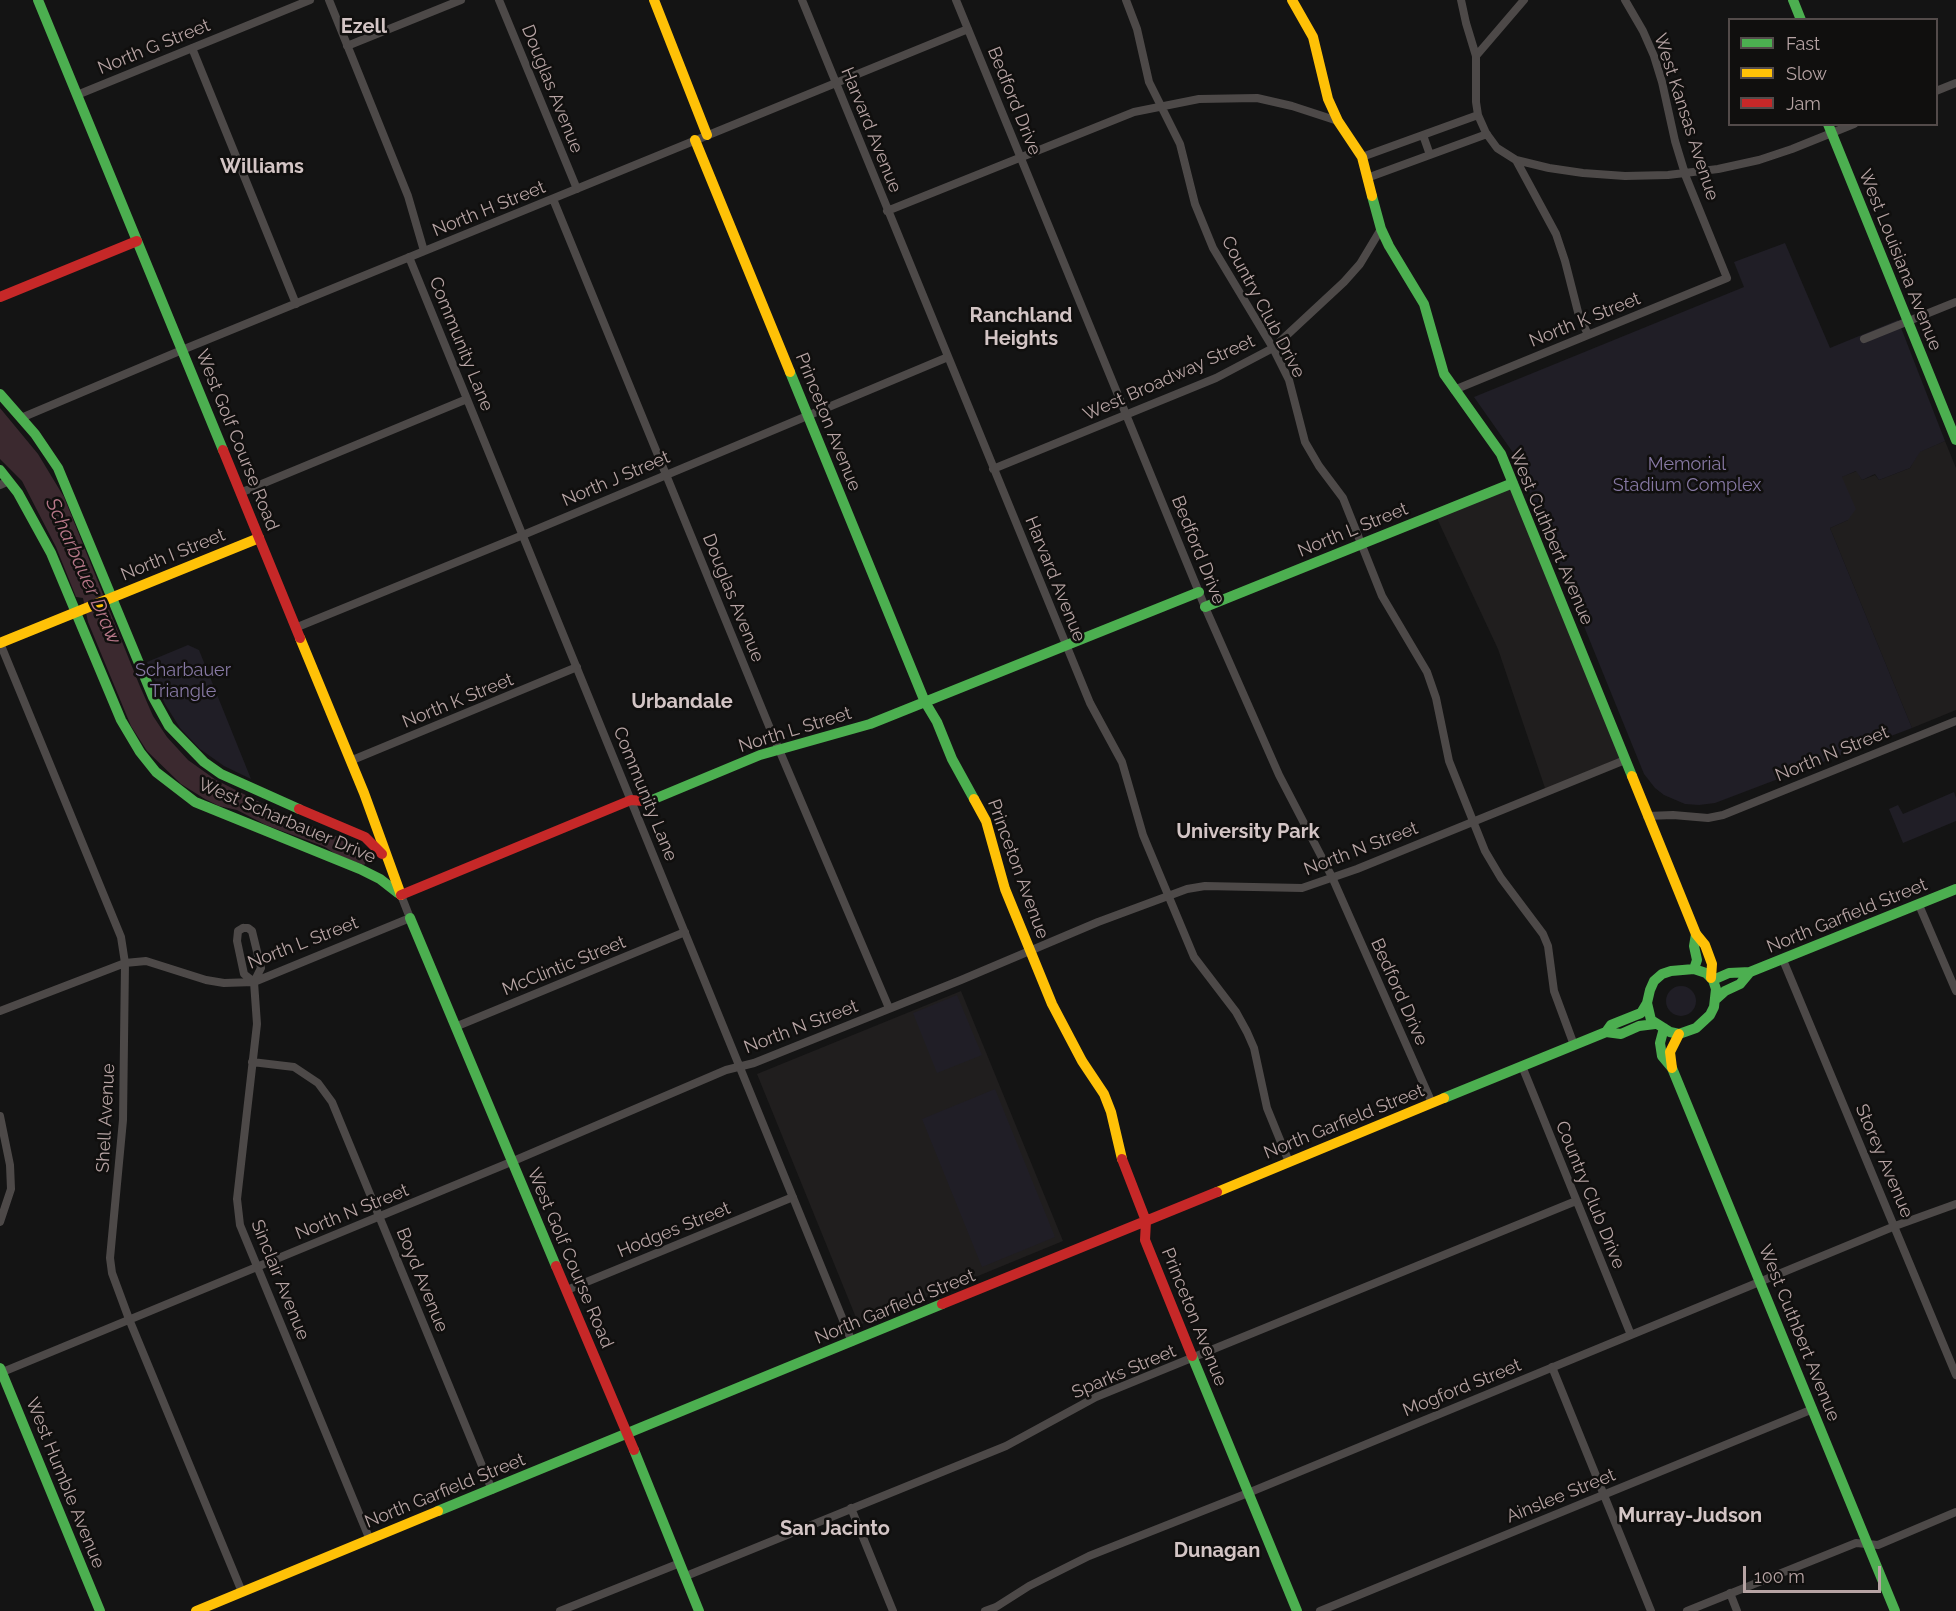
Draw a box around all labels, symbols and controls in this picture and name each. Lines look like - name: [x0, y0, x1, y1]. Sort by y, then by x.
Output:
- street label: North G Street: [95, 15, 213, 79]
- district label: Ezell: [341, 15, 387, 39]
- legend: [1728, 18, 1938, 126]
- street label: Douglas Avenue: [516, 22, 588, 156]
- street label: West Kansas Avenue: [1649, 31, 1723, 203]
- text: Fast: [1786, 33, 1820, 54]
- street label: Bedford Drive: [982, 44, 1046, 158]
- text: Slow: [1786, 63, 1827, 84]
- street label: Harvard Avenue: [836, 64, 906, 196]
- text: Jam: [1786, 93, 1821, 114]
- district label: Williams: [220, 155, 304, 179]
- street label: West Louisiana Avenue: [1854, 166, 1946, 354]
- street label: North H Street: [429, 177, 549, 241]
- street label: Country Club Drive: [1217, 232, 1309, 382]
- street label: Community Lane: [424, 274, 498, 414]
- street label: North K Street: [1526, 288, 1644, 352]
- district label: Ranchland Heights: [970, 304, 1072, 351]
- street label: West Broadway Street: [1080, 330, 1258, 426]
- street label: West Golf Course Road: [191, 346, 283, 534]
- street label: Princeton Avenue: [790, 350, 866, 494]
- street label: West Cuthbert Avenue: [1504, 446, 1598, 628]
- street label: North J Street: [559, 447, 673, 511]
- park label: Memorial Stadium Complex: [1613, 454, 1761, 496]
- street label: Bedford Drive: [1166, 493, 1230, 607]
- water label: Scharbauer Draw: [40, 494, 126, 648]
- street label: North L Street: [1295, 498, 1411, 562]
- street label: Harvard Avenue: [1020, 513, 1090, 645]
- street label: North I Street: [118, 524, 228, 586]
- street label: Douglas Avenue: [697, 531, 769, 665]
- park label: Scharbauer Triangle: [135, 660, 231, 702]
- street label: North K Street: [399, 669, 517, 733]
- district label: Urbandale: [631, 690, 733, 714]
- street label: North L Street: [736, 703, 854, 757]
- street label: North N Street: [1772, 721, 1892, 787]
- street label: Community Lane: [608, 724, 682, 864]
- street label: West Scharbauer Drive: [195, 774, 379, 868]
- street label: Princeton Avenue: [983, 796, 1053, 942]
- street label: North N Street: [1301, 817, 1421, 881]
- district label: University Park: [1176, 820, 1320, 844]
- street label: North Garfield Street: [1764, 874, 1930, 958]
- street label: North L Street: [245, 912, 361, 974]
- street label: McClintic Street: [499, 931, 629, 1001]
- street label: Bedford Drive: [1366, 935, 1432, 1049]
- street label: North N Street: [741, 995, 861, 1059]
- street label: Shell Avenue: [92, 1063, 120, 1173]
- street label: North Garfield Street: [1261, 1080, 1427, 1164]
- street label: Storey Avenue: [1850, 1101, 1918, 1221]
- street label: Country Club Drive: [1550, 1118, 1630, 1272]
- street label: West Golf Course Road: [522, 1165, 618, 1351]
- street label: North N Street: [292, 1179, 412, 1245]
- street label: Hodges Street: [614, 1198, 734, 1262]
- street label: Sinclair Avenue: [246, 1217, 314, 1343]
- street label: Boyd Avenue: [391, 1225, 453, 1335]
- street label: West Cuthbert Avenue: [1754, 1241, 1844, 1425]
- street label: Princeton Avenue: [1156, 1245, 1232, 1389]
- street label: North Garfield Street: [812, 1265, 978, 1349]
- street label: Sparks Street: [1069, 1340, 1179, 1404]
- street label: Mogford Street: [1400, 1354, 1524, 1422]
- street label: West Humble Avenue: [21, 1394, 109, 1572]
- street label: North Garfield Street: [362, 1449, 528, 1533]
- street label: Ainslee Street: [1503, 1464, 1619, 1528]
- district label: Murray-Judson: [1618, 1504, 1762, 1528]
- district label: San Jacinto: [780, 1517, 890, 1541]
- district label: Dunagan: [1174, 1539, 1260, 1563]
- scale bar: [1746, 1554, 1884, 1592]
- text: 100 m: [1754, 1566, 1805, 1587]

